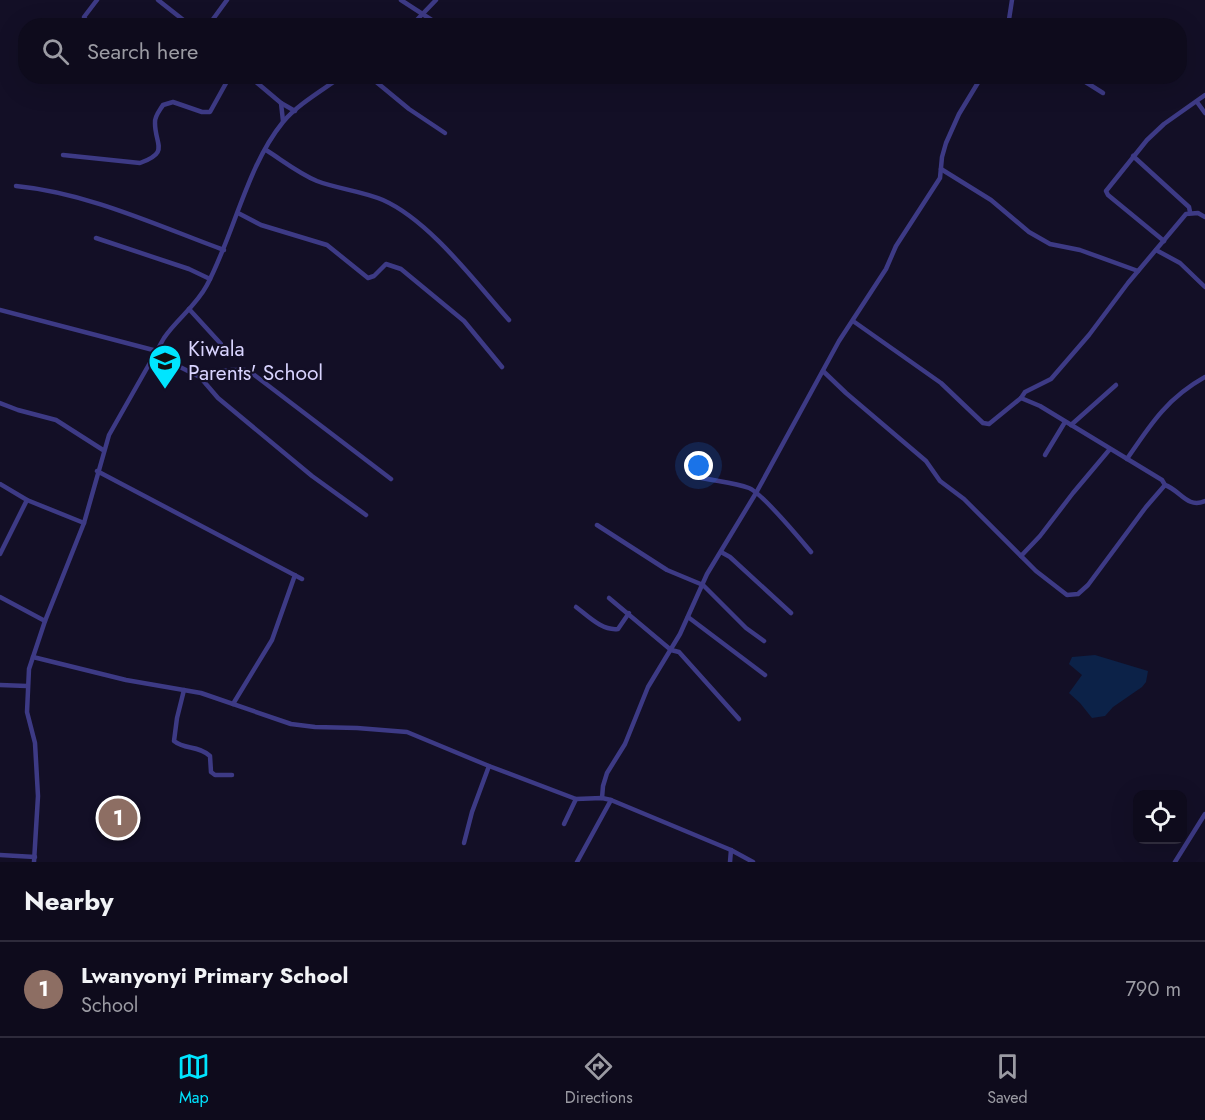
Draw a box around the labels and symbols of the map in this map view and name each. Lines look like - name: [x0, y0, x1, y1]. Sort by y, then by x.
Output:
- place label: Kiwala Parents' School: [188, 334, 323, 388]
- school or university icon: Kiwala Parents' School: [147, 343, 183, 390]
- your location: [684, 451, 713, 480]
- pin: 1: [98, 796, 138, 840]

